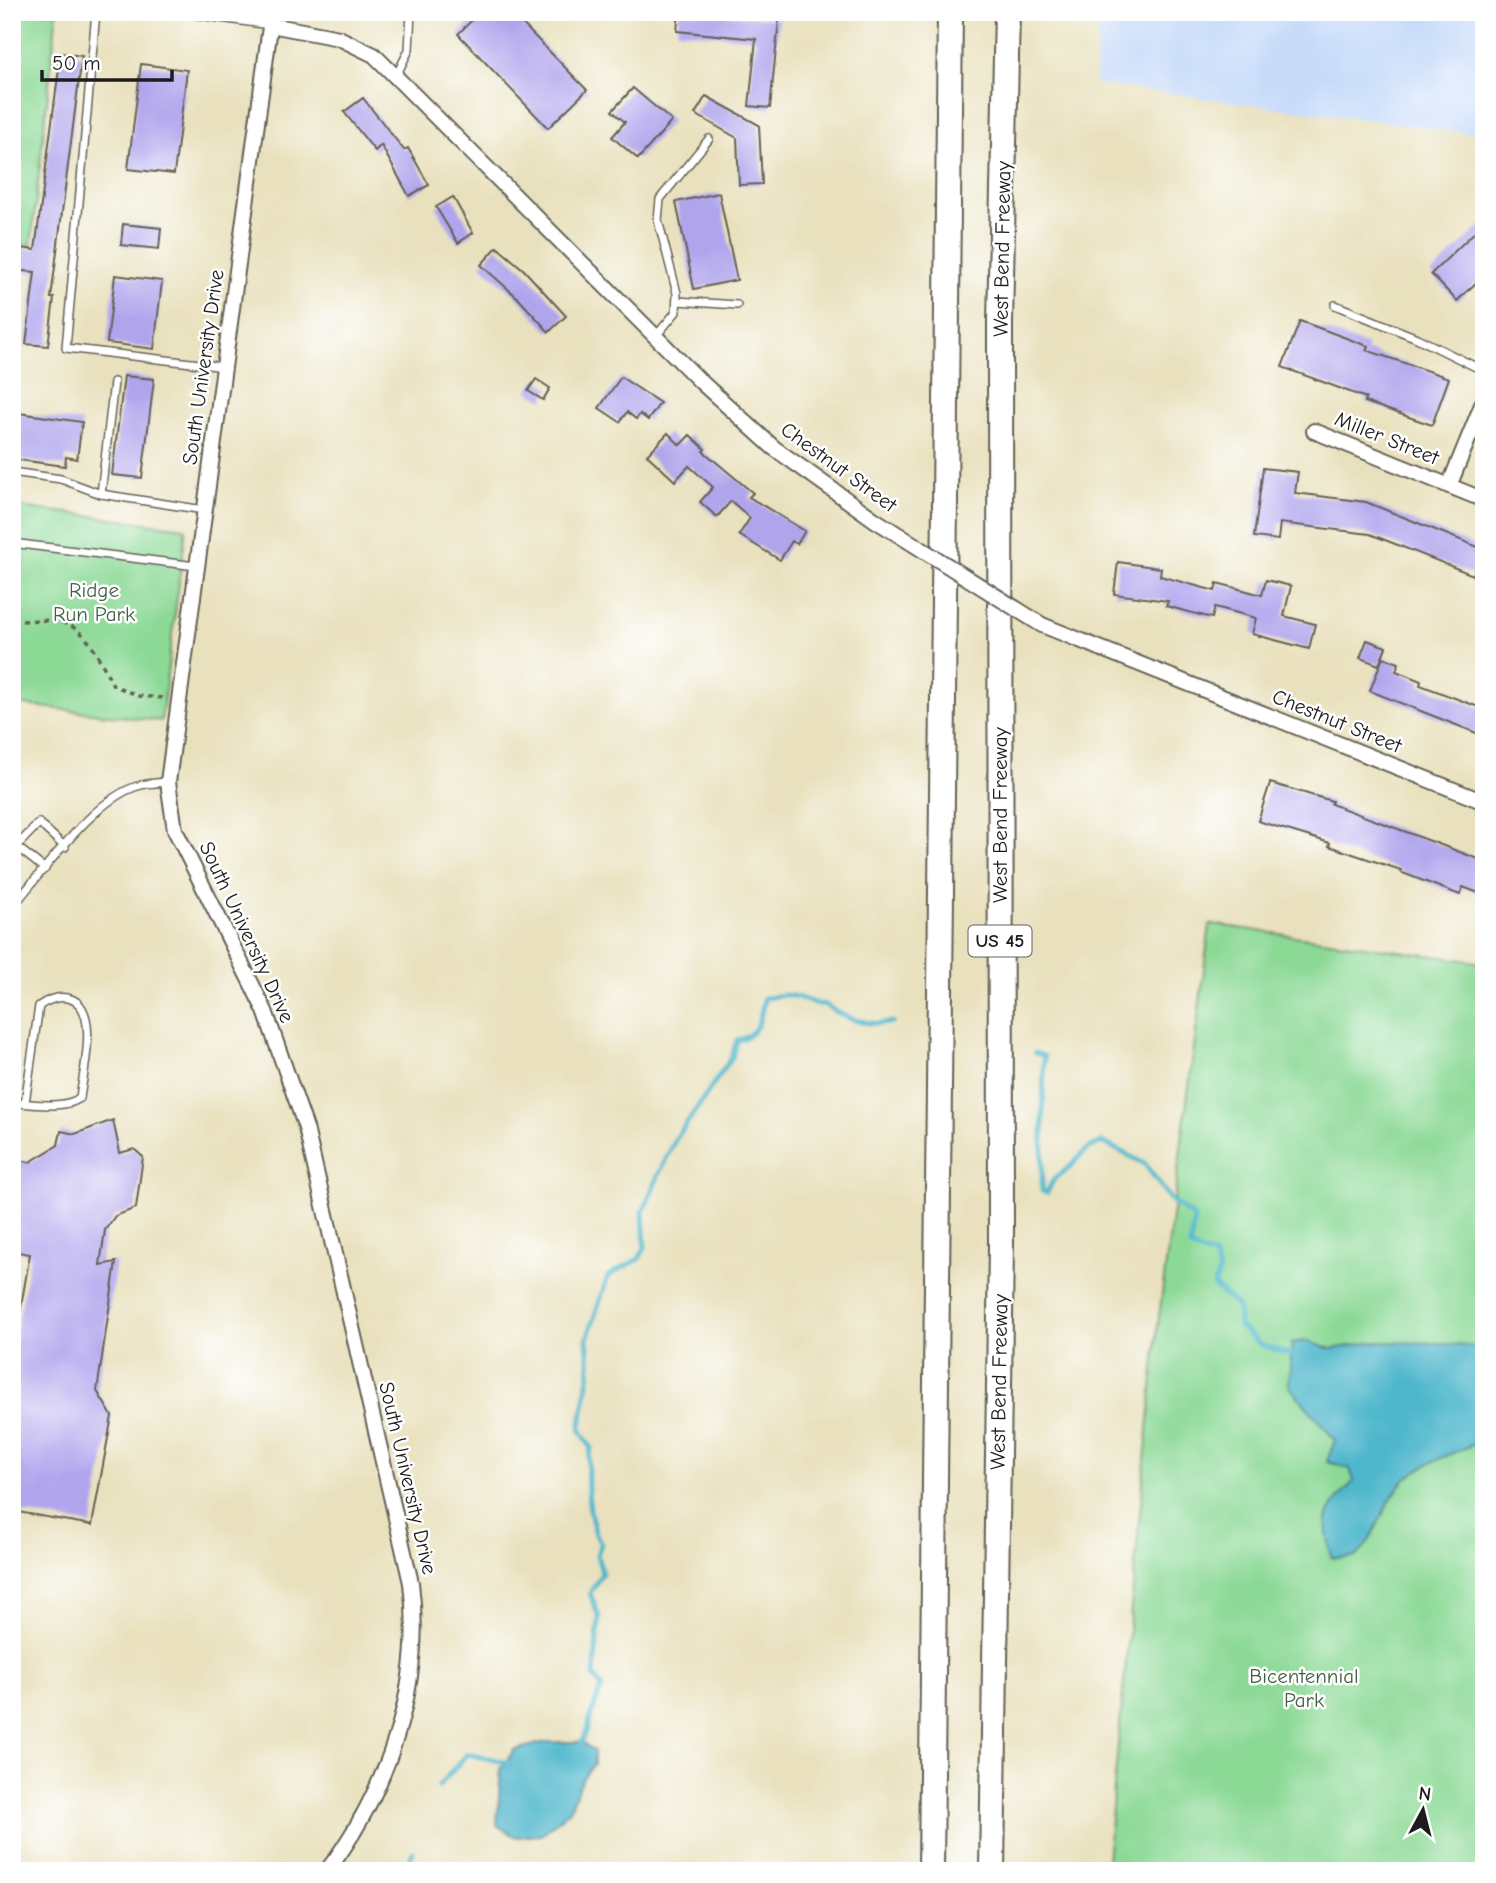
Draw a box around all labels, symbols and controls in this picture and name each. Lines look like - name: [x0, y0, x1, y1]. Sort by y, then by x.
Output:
- scale bar: [42, 38, 172, 82]
- text: 50 m: [52, 51, 101, 75]
- street label: West Bend Freeway: [988, 160, 1016, 337]
- street label: South University Drive: [177, 268, 229, 466]
- street label: Miller Street: [1331, 406, 1443, 470]
- street label: Chestnut Street: [776, 417, 902, 518]
- park label: Ridge Run Park: [53, 578, 135, 626]
- street label: Chestnut Street: [1269, 684, 1406, 758]
- street label: West Bend Freeway: [988, 726, 1012, 903]
- street label: South University Drive: [195, 838, 299, 1026]
- road number: US 45: [968, 925, 1032, 956]
- street label: West Bend Freeway: [985, 1293, 1013, 1470]
- street label: South University Drive: [374, 1379, 442, 1577]
- park label: Bicentennial Park: [1249, 1664, 1359, 1712]
- north arrow: [1388, 1774, 1458, 1844]
- text: N: [1417, 1782, 1432, 1806]

